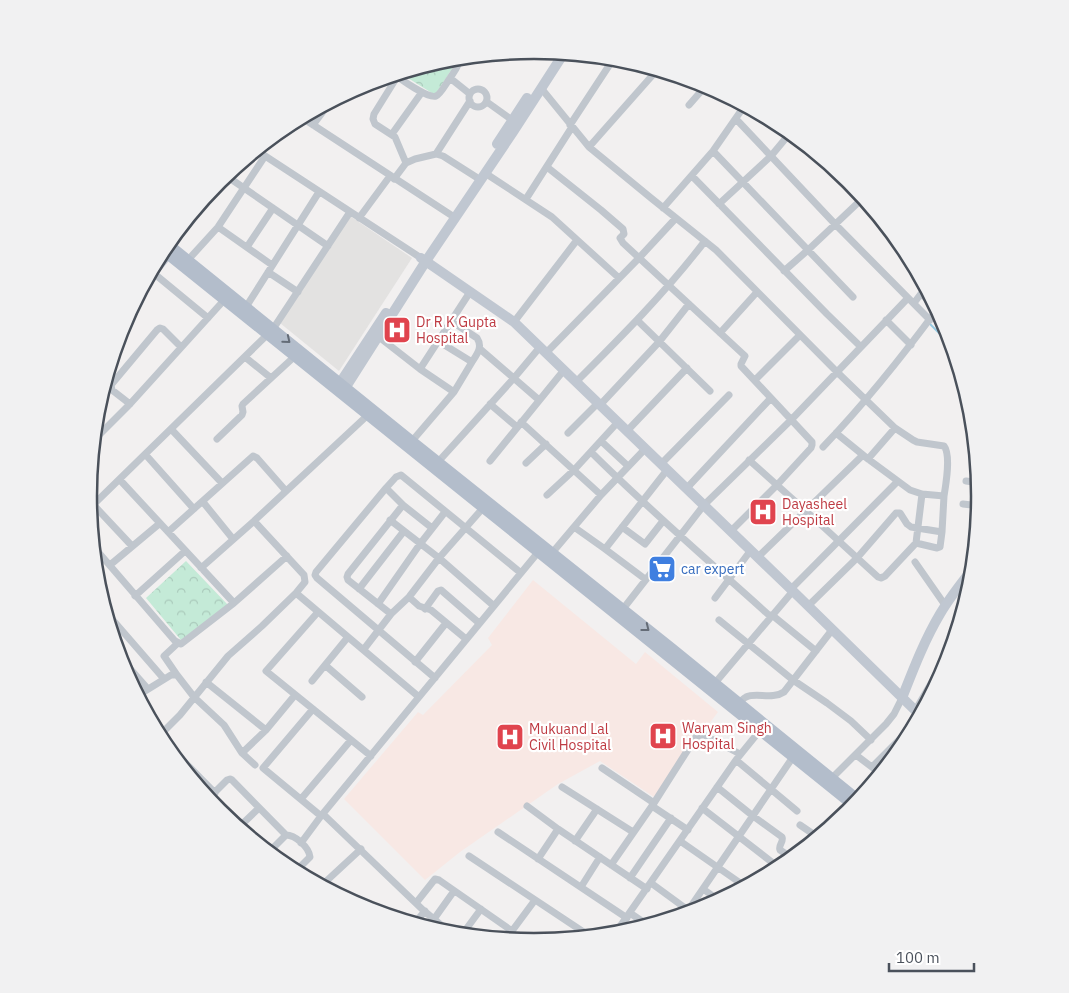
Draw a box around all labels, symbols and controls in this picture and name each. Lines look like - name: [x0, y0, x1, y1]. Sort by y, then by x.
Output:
- place label: Dr R K Gupta Hospital: [416, 313, 497, 347]
- hospital icon: Dr R K Gupta Hospital: [382, 315, 412, 345]
- one-way arrow: [281, 334, 290, 342]
- place label: Dayasheel Hospital: [782, 495, 847, 529]
- hospital icon: Dayasheel Hospital: [748, 497, 778, 527]
- supermarket icon: car expert: [647, 554, 677, 584]
- place label: car expert: [681, 560, 745, 578]
- one-way arrow: [640, 622, 649, 630]
- place label: Waryam Singh Hospital: [682, 719, 772, 753]
- place label: Mukuand Lal Civil Hospital: [529, 720, 611, 754]
- hospital icon: Waryam Singh Hospital: [648, 721, 678, 751]
- hospital icon: Mukuand Lal Civil Hospital: [495, 722, 525, 752]
- scale bar: [889, 940, 974, 972]
- text: 100 m: [896, 948, 940, 967]

